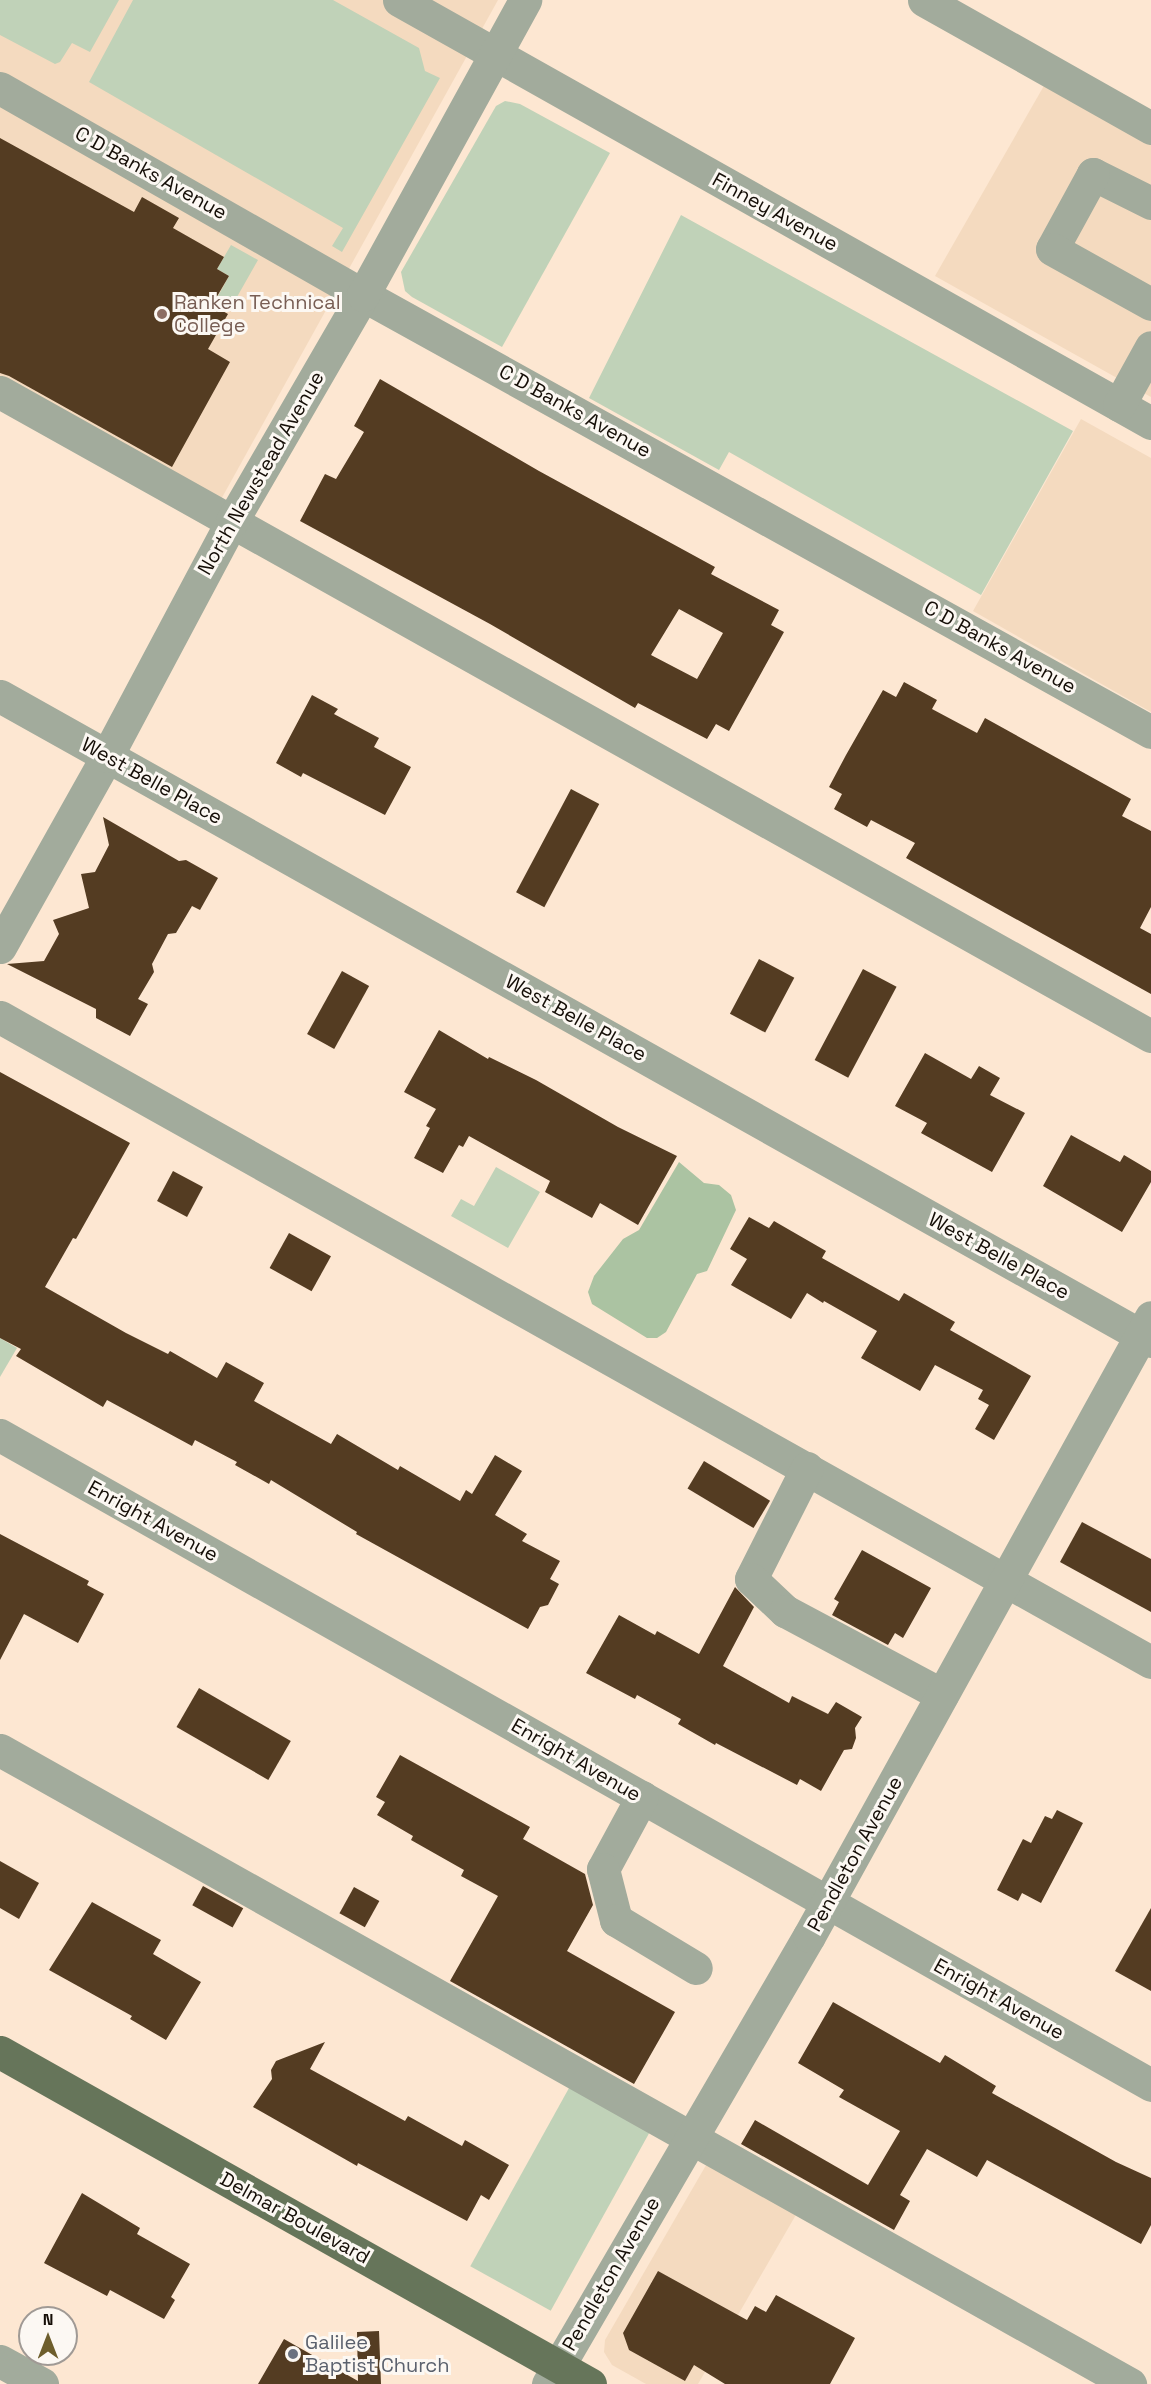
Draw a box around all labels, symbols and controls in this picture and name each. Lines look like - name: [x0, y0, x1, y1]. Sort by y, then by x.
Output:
- street label: C D Banks Avenue: [71, 121, 231, 225]
- street label: Finney Avenue: [708, 168, 842, 256]
- place label: Ranken Technical College: [174, 290, 341, 337]
- marker: Ranken Technical College: [155, 307, 169, 321]
- street label: C D Banks Avenue: [495, 359, 655, 463]
- street label: North Newstead Avenue: [193, 367, 329, 579]
- street label: C D Banks Avenue: [920, 595, 1080, 699]
- street label: West Belle Place: [77, 732, 227, 830]
- street label: West Belle Place: [501, 969, 651, 1067]
- street label: West Belle Place: [924, 1207, 1074, 1305]
- street label: Enright Avenue: [83, 1475, 223, 1567]
- street label: Enright Avenue: [507, 1713, 645, 1807]
- street label: Pendleton Avenue: [802, 1772, 908, 1936]
- street label: Enright Avenue: [929, 1953, 1069, 2045]
- street label: Delmar Boulevard: [216, 2167, 374, 2269]
- street label: Pendleton Avenue: [557, 2193, 665, 2355]
- north arrow: [18, 2306, 78, 2366]
- text: N: [43, 2309, 53, 2330]
- place label: Galilee Baptist Church: [305, 2330, 450, 2377]
- marker: Galilee Baptist Church: [286, 2347, 300, 2361]

